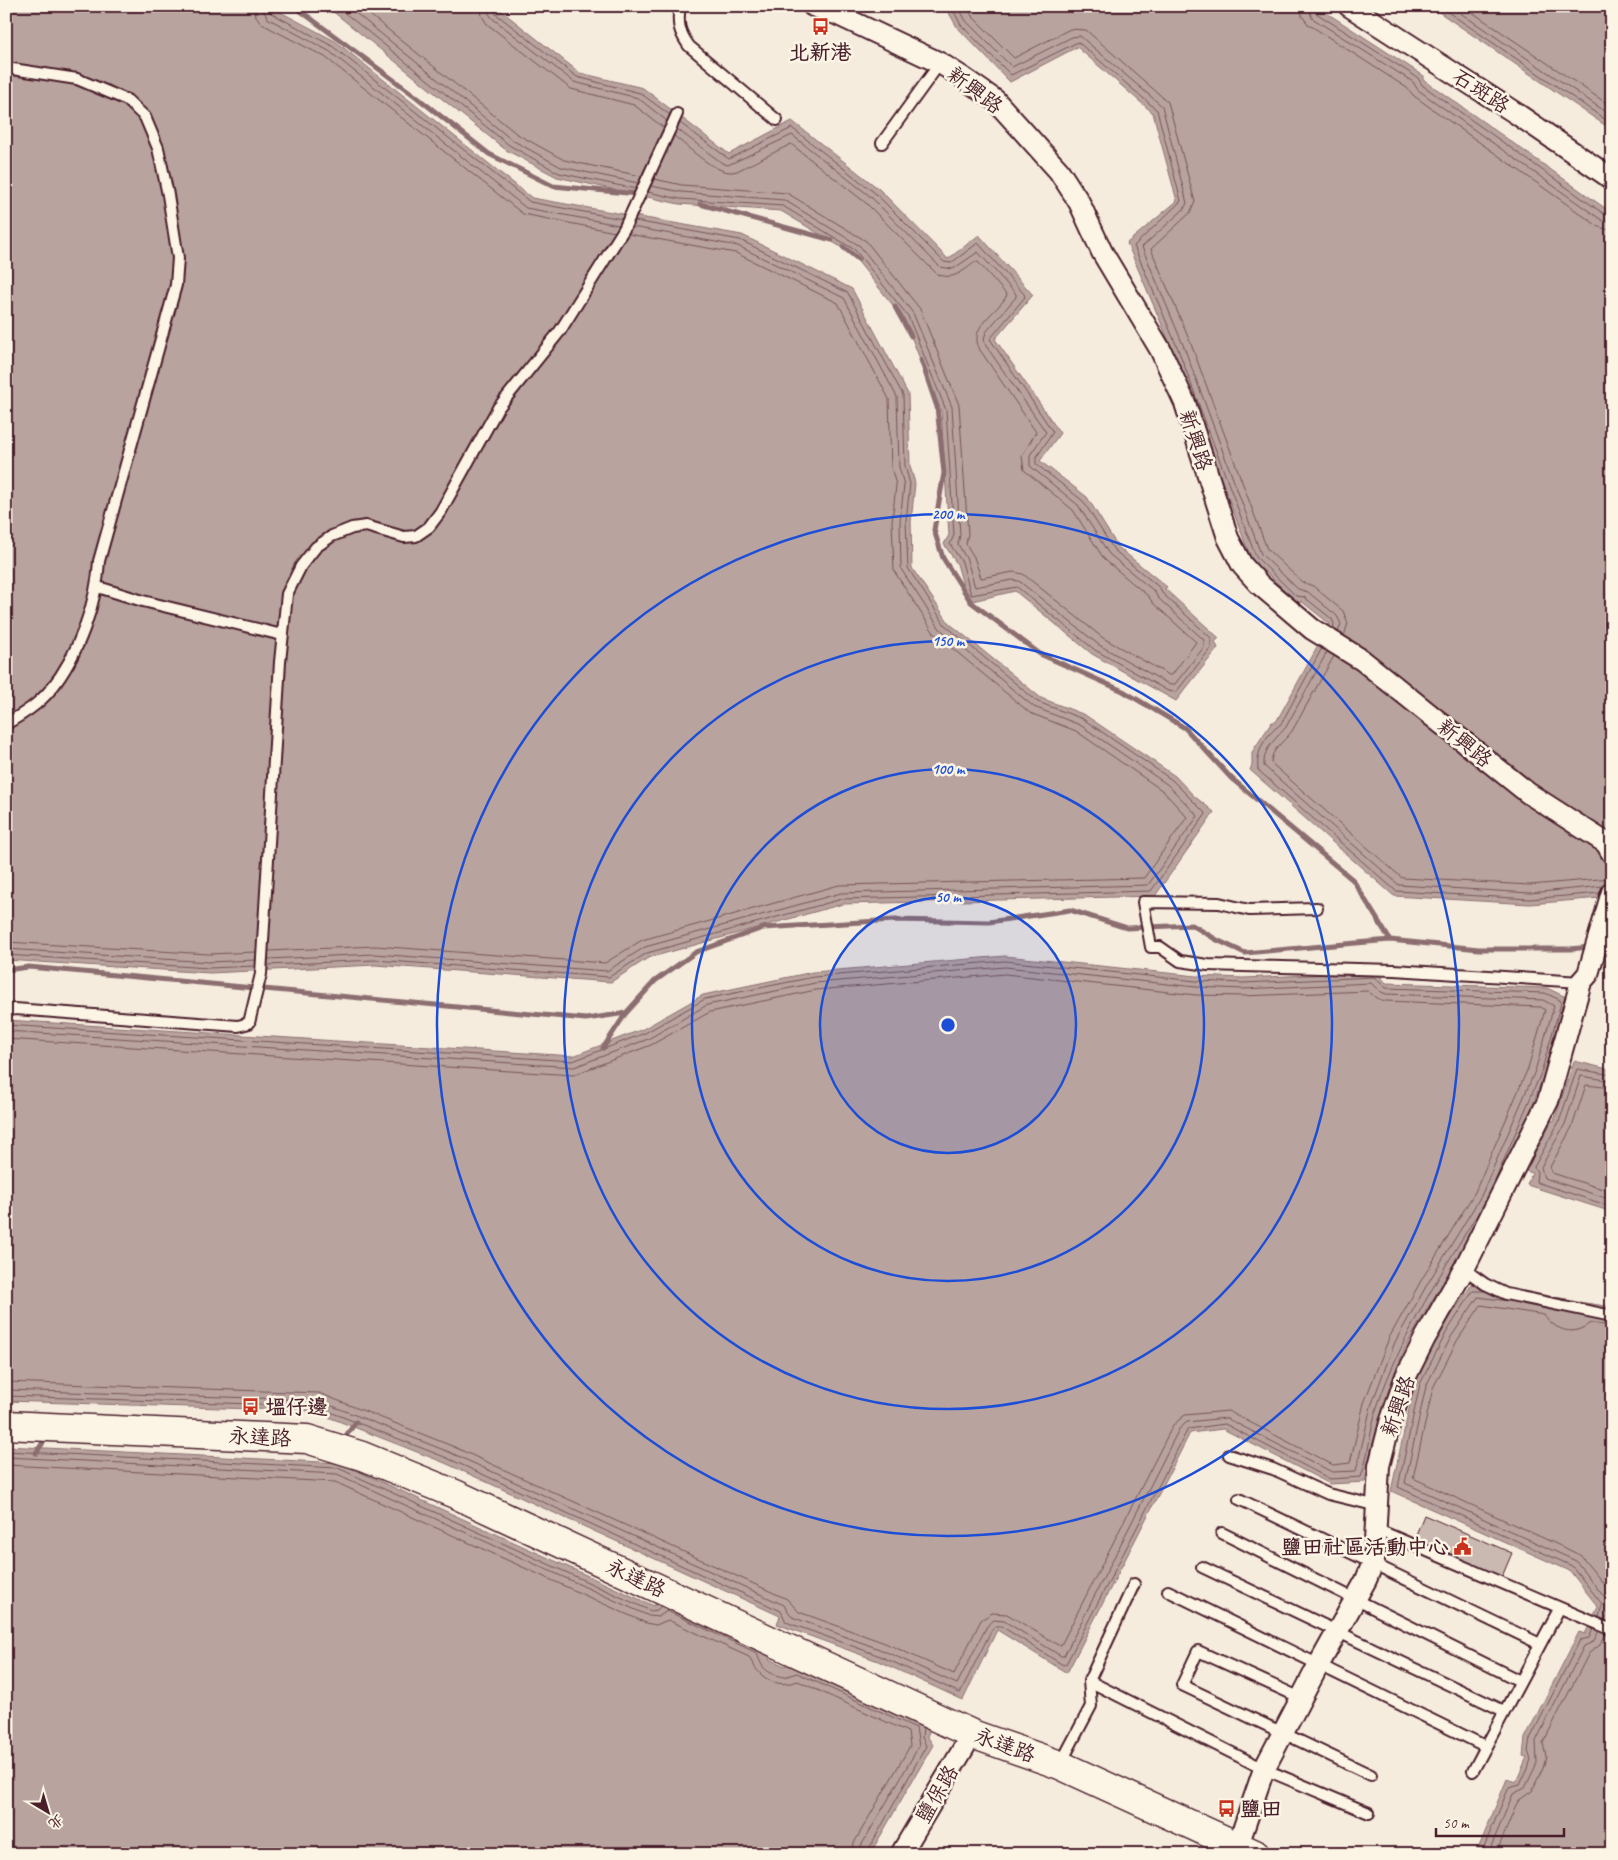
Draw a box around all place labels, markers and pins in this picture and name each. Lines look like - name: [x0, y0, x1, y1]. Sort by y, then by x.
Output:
- bus stop icon: 北新港: [810, 17, 830, 37]
- place label: 北新港: [789, 39, 852, 65]
- centre of rings: [939, 1016, 957, 1034]
- place label: 塭仔邊: [265, 1394, 328, 1420]
- bus stop icon: 塭仔邊: [241, 1397, 261, 1417]
- place label: 鹽田社區活動中心: [1281, 1534, 1449, 1560]
- public building icon: 鹽田社區活動中心: [1453, 1537, 1473, 1557]
- place label: 鹽田: [1240, 1796, 1282, 1822]
- bus stop icon: 鹽田: [1216, 1799, 1236, 1819]

